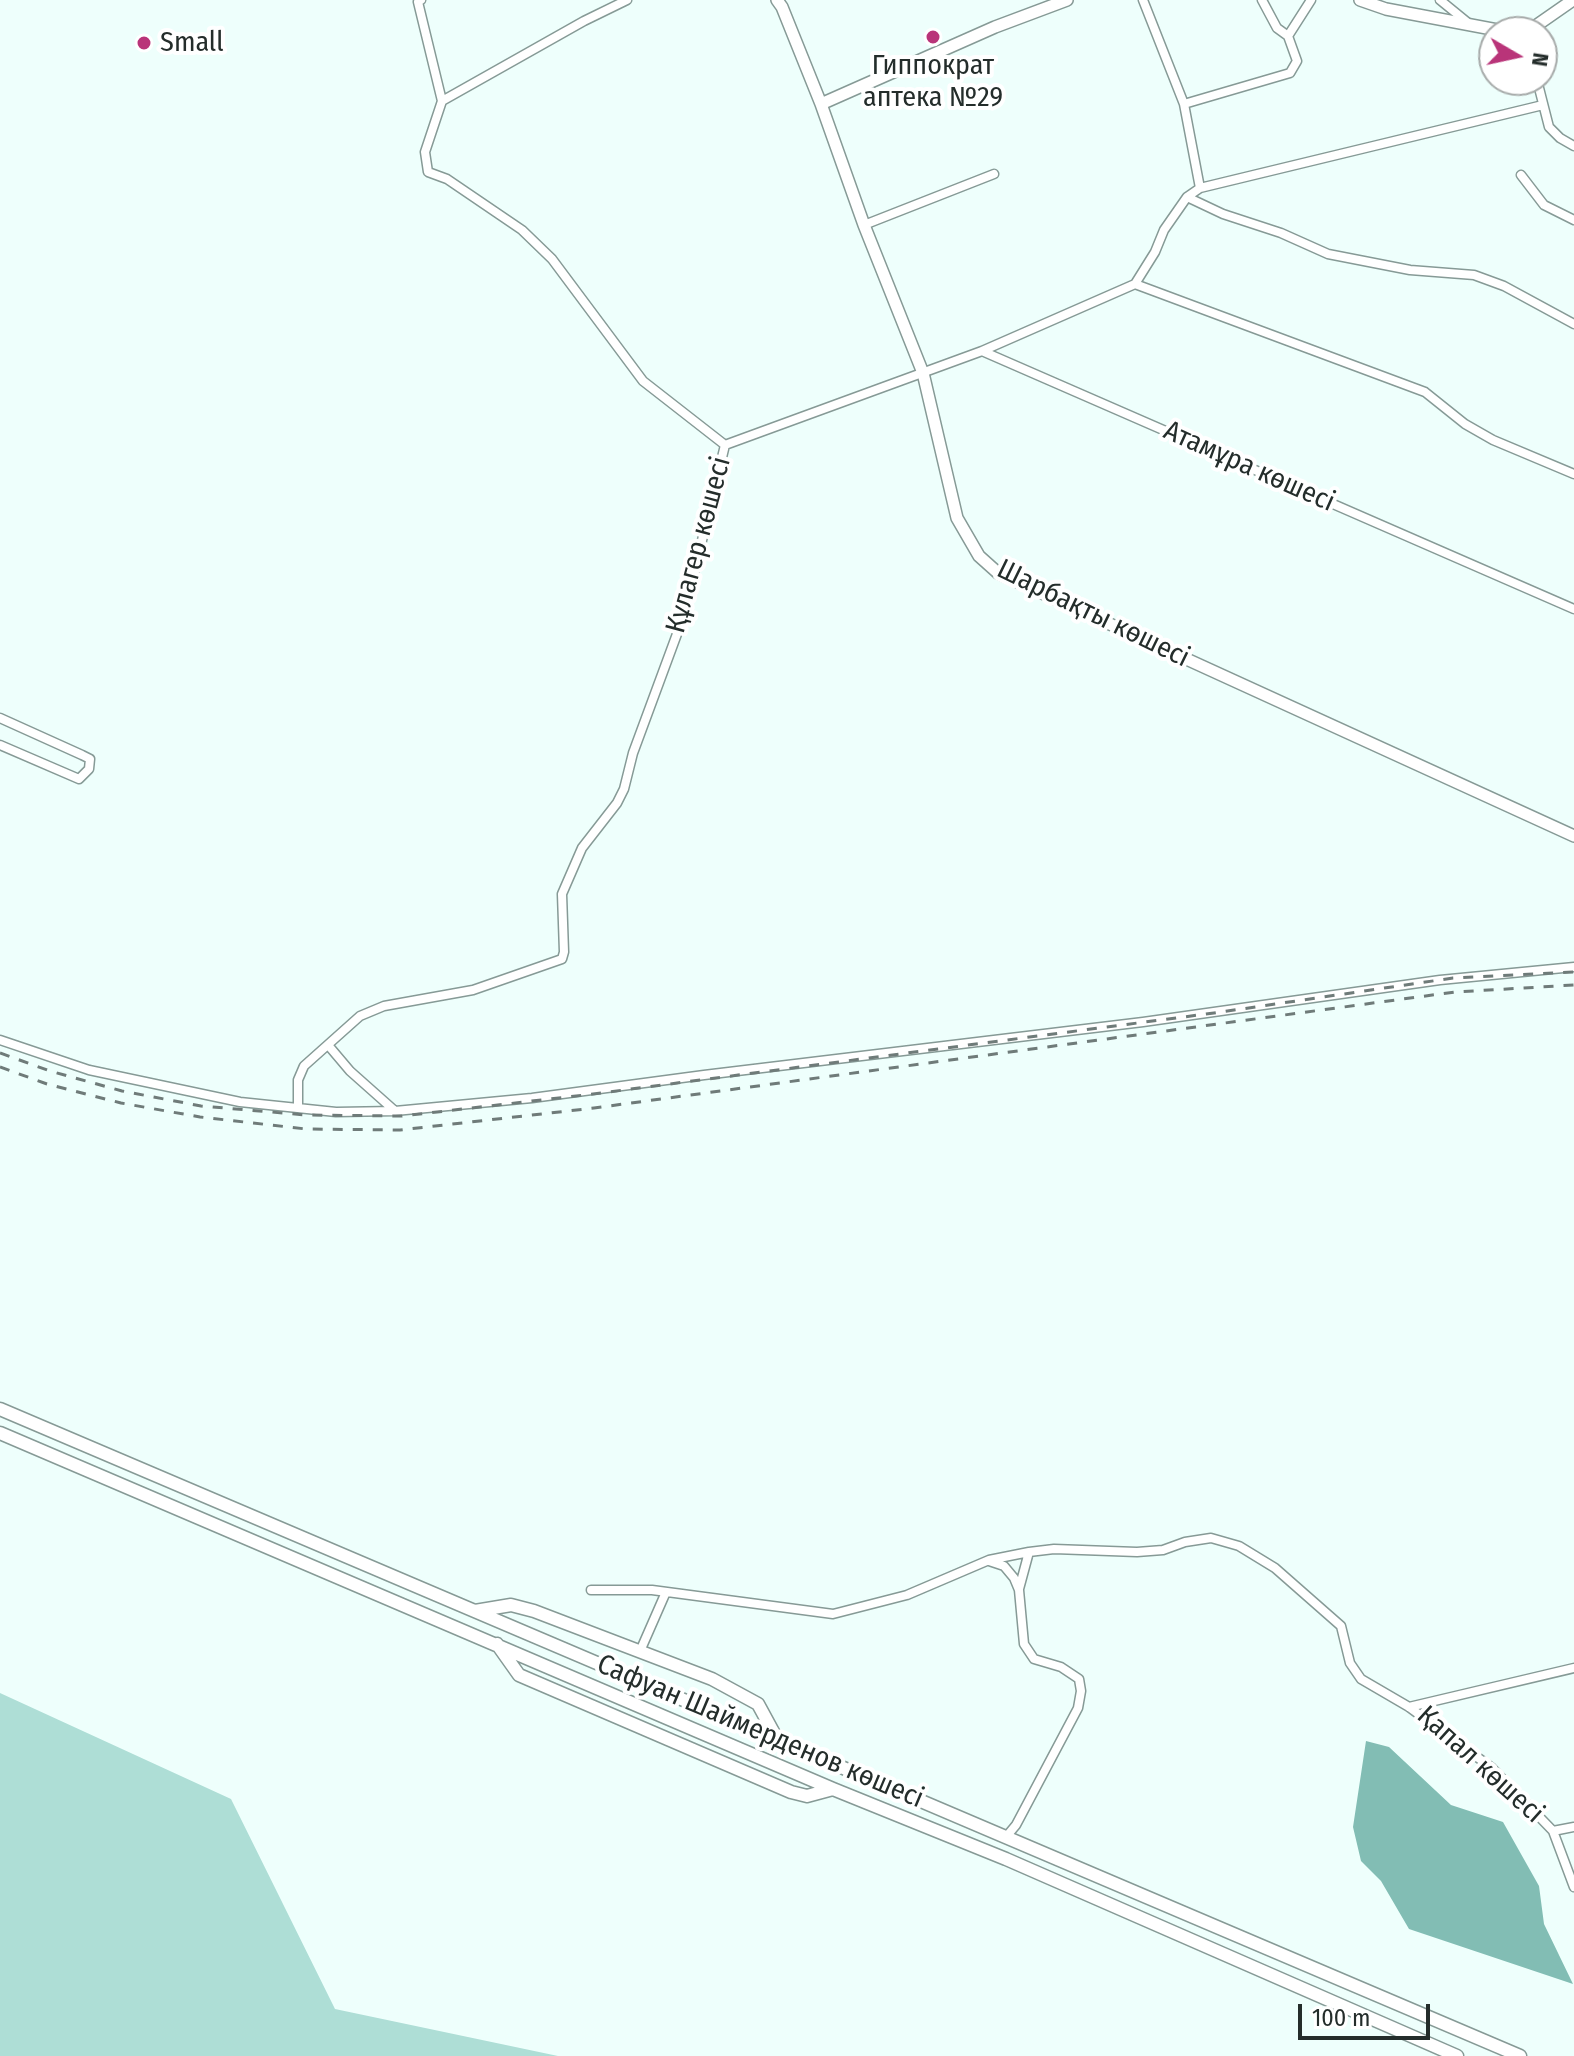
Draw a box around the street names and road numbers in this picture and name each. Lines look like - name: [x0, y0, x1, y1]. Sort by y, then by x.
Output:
- street label: Атамұра көшесі: [1158, 414, 1340, 520]
- street label: Құлагер көшесі: [659, 453, 739, 637]
- street label: Шарбақты көшесі: [991, 553, 1195, 675]
- street label: Сафуан Шаймерденов көшесі: [592, 1648, 928, 1816]
- street label: Қапал көшесі: [1410, 1699, 1550, 1831]

